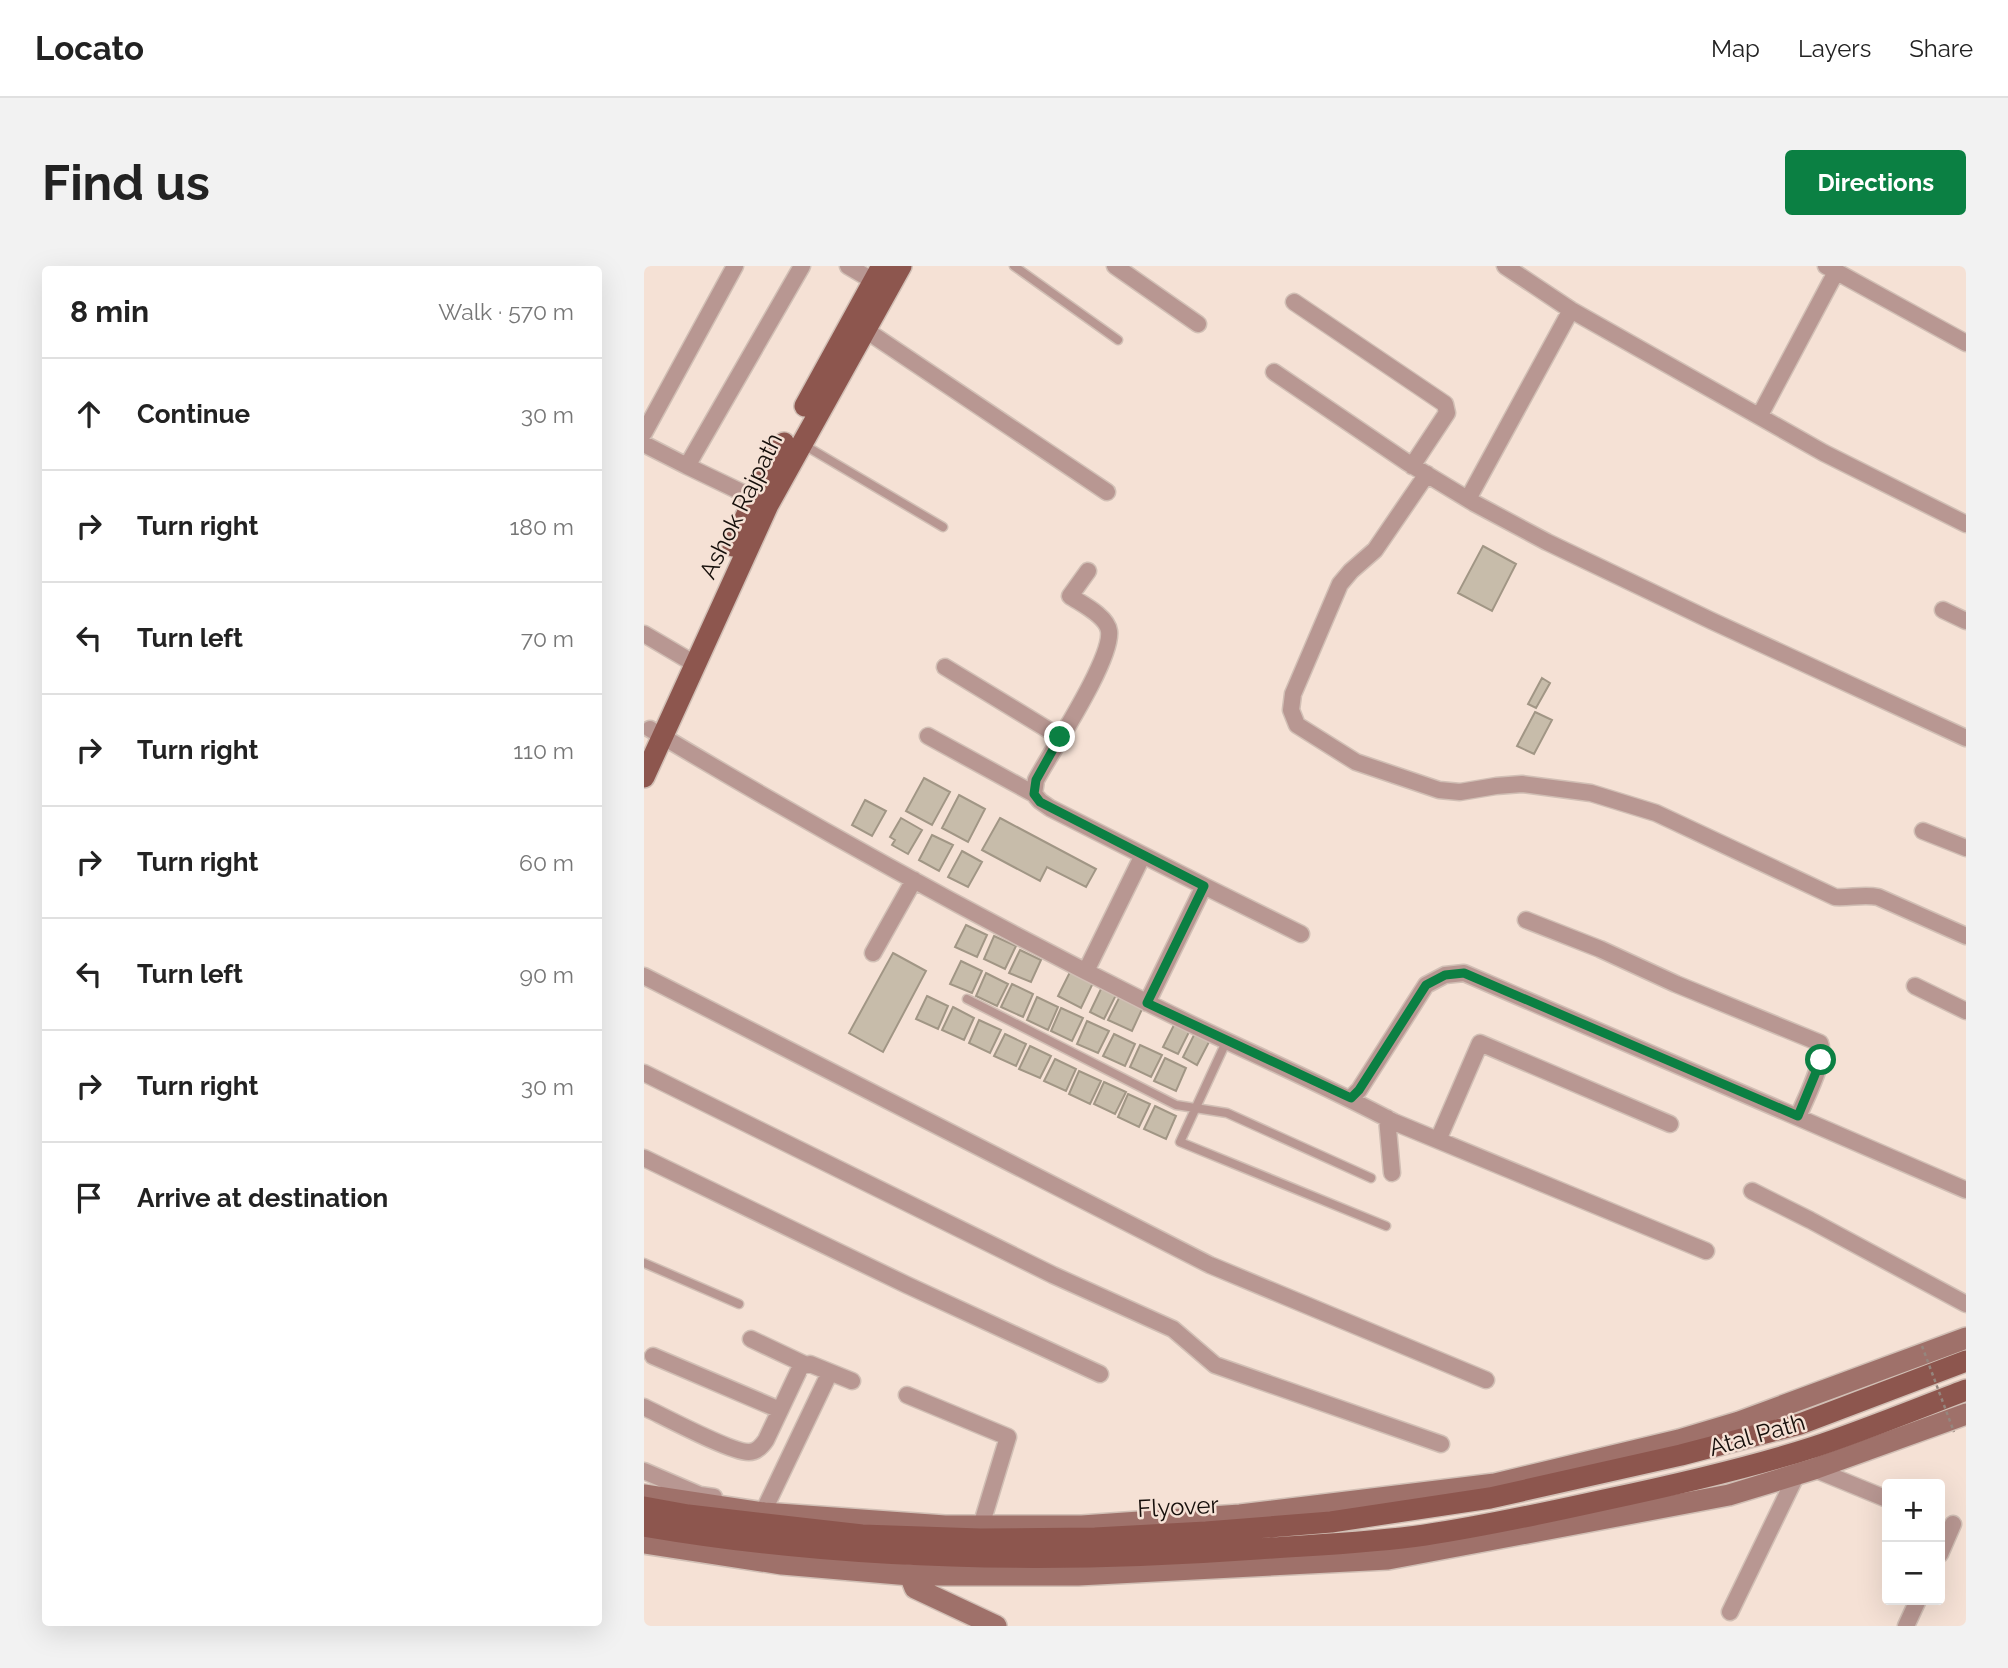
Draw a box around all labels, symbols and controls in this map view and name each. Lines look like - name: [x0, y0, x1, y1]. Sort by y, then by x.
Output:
- text: Locato: [35, 29, 144, 68]
- text: Map: [1711, 34, 1760, 63]
- text: Layers: [1798, 34, 1871, 63]
- text: Share: [1909, 34, 1973, 63]
- button: Directions: [1785, 150, 1966, 215]
- text: Find us: [42, 154, 210, 211]
- text: 8 min: [70, 294, 149, 329]
- text: Walk · 570 m: [438, 298, 574, 325]
- icon: ahead: [70, 395, 108, 433]
- text: Continue: [137, 399, 250, 429]
- text: 30 m: [521, 401, 574, 428]
- street label: Ashok Rajpath: [693, 428, 788, 583]
- icon: right: [70, 507, 108, 545]
- text: Turn right: [137, 511, 258, 541]
- text: 180 m: [509, 513, 574, 540]
- icon: left: [70, 619, 108, 657]
- text: Turn left: [137, 623, 243, 653]
- text: 70 m: [521, 625, 574, 652]
- route end: [1044, 721, 1075, 752]
- icon: right: [70, 731, 108, 769]
- text: Turn right: [137, 735, 258, 765]
- text: 110 m: [513, 737, 574, 764]
- icon: right: [70, 843, 108, 881]
- text: Turn right: [137, 847, 258, 877]
- text: 60 m: [519, 849, 574, 876]
- icon: left: [70, 955, 108, 993]
- text: Turn left: [137, 959, 243, 989]
- text: 90 m: [519, 961, 574, 988]
- route start: [1805, 1044, 1836, 1075]
- icon: right: [70, 1067, 108, 1105]
- text: Turn right: [137, 1071, 258, 1101]
- text: 30 m: [521, 1073, 574, 1100]
- icon: arrive: [70, 1179, 108, 1217]
- text: Arrive at destination: [137, 1183, 388, 1213]
- street label: Atal Path: [1705, 1407, 1808, 1462]
- map controls: [1882, 1479, 1945, 1605]
- button: +: [1882, 1479, 1945, 1542]
- street label: Flyover: [1136, 1490, 1220, 1523]
- button: −: [1882, 1542, 1945, 1605]

